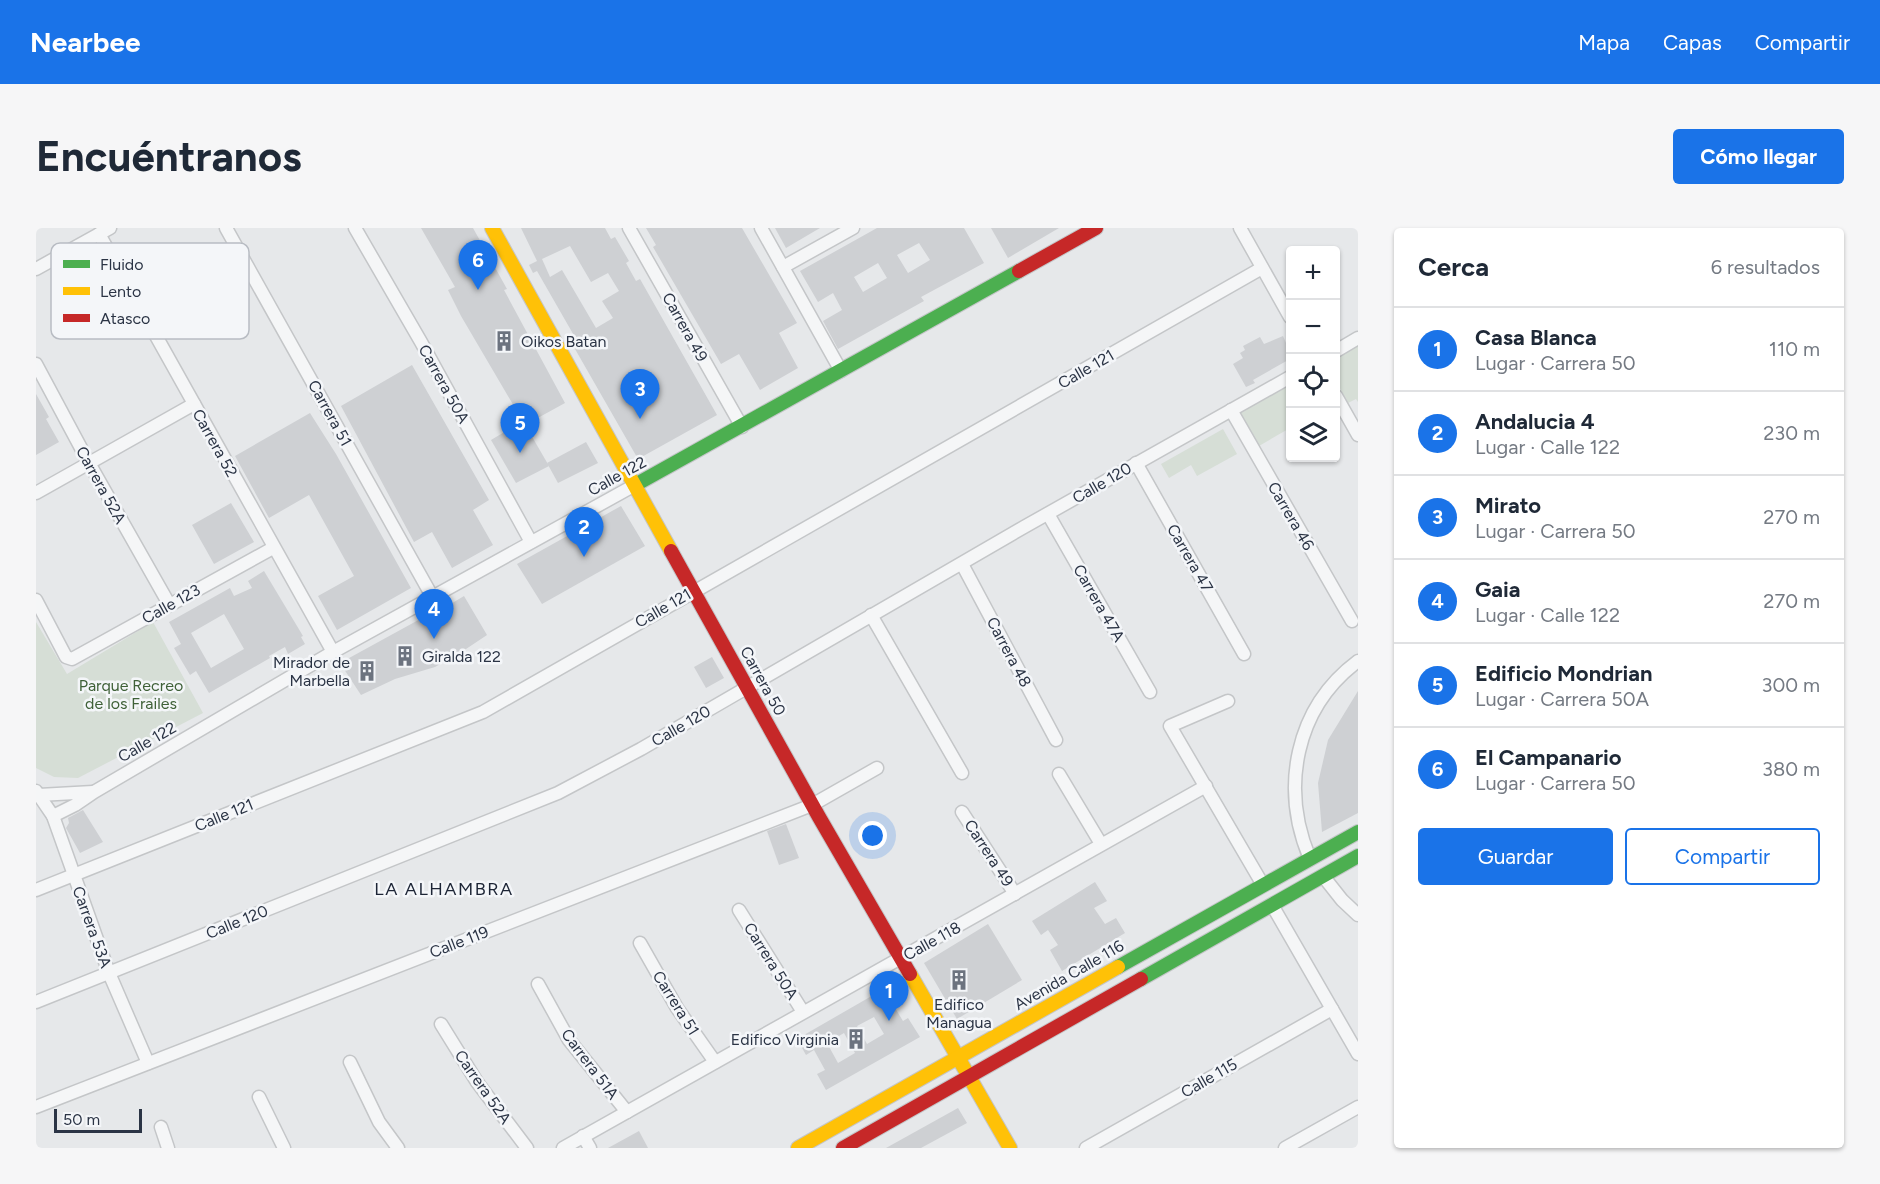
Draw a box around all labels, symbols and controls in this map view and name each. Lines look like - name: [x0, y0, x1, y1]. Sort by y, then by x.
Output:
- text: Nearbee: [30, 25, 140, 59]
- text: Mapa: [1578, 30, 1630, 55]
- text: Capas: [1663, 30, 1722, 55]
- text: Compartir: [1755, 30, 1850, 55]
- button: Cómo llegar: [1673, 129, 1844, 184]
- text: Encuéntranos: [36, 131, 302, 182]
- pin: 6: [458, 241, 498, 290]
- legend: [51, 243, 249, 339]
- map controls: [1286, 246, 1340, 462]
- button: +: [1286, 246, 1340, 300]
- text: Cerca: [1418, 251, 1489, 283]
- text: Fluido: [100, 255, 144, 274]
- text: 6 resultados: [1711, 255, 1820, 279]
- text: Lento: [100, 282, 141, 301]
- street label: Carrera 49: [658, 289, 712, 365]
- button: −: [1286, 300, 1340, 354]
- text: Atasco: [100, 309, 150, 328]
- text: Casa Blanca: [1475, 324, 1597, 351]
- building icon: Oikos Batan: [492, 329, 516, 353]
- place label: Oikos Batan: [521, 332, 607, 351]
- text: 1: [1433, 337, 1442, 361]
- text: 110 m: [1769, 337, 1820, 361]
- street label: Carrera 50A: [415, 341, 473, 427]
- street label: Calle 121: [1055, 345, 1117, 393]
- text: Lugar · Carrera 50: [1475, 351, 1636, 375]
- button: locate: [1286, 354, 1340, 408]
- pin: 3: [620, 370, 660, 419]
- street label: Carrera 51: [304, 377, 356, 449]
- pin: 5: [500, 404, 540, 453]
- street label: Carrera 52: [189, 406, 241, 480]
- button: layers: [1286, 408, 1340, 462]
- text: Andalucia 4: [1475, 408, 1595, 435]
- text: 2: [1432, 421, 1443, 445]
- text: 230 m: [1763, 421, 1820, 445]
- text: Lugar · Calle 122: [1475, 435, 1620, 459]
- street label: Carrera 52A: [72, 443, 130, 527]
- street label: Calle 122: [584, 452, 650, 500]
- street label: Calle 120: [1069, 458, 1135, 508]
- street label: Carrera 46: [1264, 478, 1318, 554]
- text: Mirato: [1475, 492, 1541, 519]
- text: 3: [1432, 505, 1443, 529]
- text: 270 m: [1763, 505, 1820, 529]
- pin: 2: [564, 508, 604, 557]
- text: Lugar · Carrera 50: [1475, 519, 1636, 543]
- street label: Carrera 47: [1163, 521, 1217, 596]
- street label: Carrera 47A: [1069, 561, 1129, 645]
- text: Gaia: [1475, 576, 1521, 603]
- street label: Calle 123: [139, 580, 203, 628]
- street label: Calle 121: [632, 584, 694, 632]
- text: 4: [1431, 589, 1444, 613]
- text: 270 m: [1763, 589, 1820, 613]
- pin: 4: [414, 590, 454, 639]
- text: Lugar · Calle 122: [1475, 603, 1620, 627]
- street label: Carrera 48: [983, 614, 1035, 690]
- street label: Carrera 50: [736, 643, 790, 719]
- building icon: Giralda 122: [393, 644, 417, 668]
- place label: Giralda 122: [422, 647, 501, 666]
- place label: Mirador de Marbella: [273, 653, 350, 690]
- building icon: Mirador de Marbella: [355, 659, 379, 683]
- text: Edificio Mondrian: [1475, 660, 1653, 687]
- text: 5: [1432, 673, 1443, 697]
- text: 300 m: [1762, 673, 1820, 697]
- park label: Parque Recreo de los Frailes: [79, 676, 183, 713]
- text: Lugar · Carrera 50A: [1475, 687, 1649, 711]
- street label: Calle 120: [648, 701, 714, 751]
- street label: Calle 122: [115, 718, 179, 766]
- text: El Campanario: [1475, 744, 1622, 771]
- text: 6: [1432, 757, 1443, 781]
- text: 380 m: [1762, 757, 1820, 781]
- text: Lugar · Carrera 50: [1475, 771, 1636, 795]
- street label: Calle 121: [192, 795, 256, 835]
- street label: Carrera 49: [960, 816, 1018, 890]
- your location: [858, 821, 887, 850]
- button: Guardar: [1418, 828, 1613, 885]
- button: Compartir: [1625, 828, 1820, 885]
- district label: LA ALHAMBRA: [374, 878, 514, 900]
- street label: Carrera 53A: [68, 884, 116, 971]
- street label: Calle 120: [203, 901, 271, 943]
- street label: Calle 118: [900, 918, 964, 964]
- street label: Carrera 50A: [740, 919, 802, 1003]
- street label: Calle 119: [427, 922, 491, 962]
- street label: Avenida Calle 116: [1011, 936, 1127, 1014]
- street label: Carrera 51: [649, 967, 703, 1039]
- building icon: Edifico Managua: [947, 968, 971, 992]
- pin: 1: [870, 972, 908, 1021]
- place label: Edifico Managua: [926, 995, 992, 1032]
- street label: Carrera 51A: [557, 1025, 623, 1103]
- building icon: Edifico Virginia: [844, 1027, 868, 1051]
- place label: Edifico Virginia: [731, 1030, 839, 1049]
- street label: Carrera 52A: [451, 1046, 515, 1128]
- street label: Calle 115: [1177, 1054, 1241, 1102]
- scale bar: [54, 1106, 142, 1134]
- text: 50 m: [63, 1110, 100, 1129]

